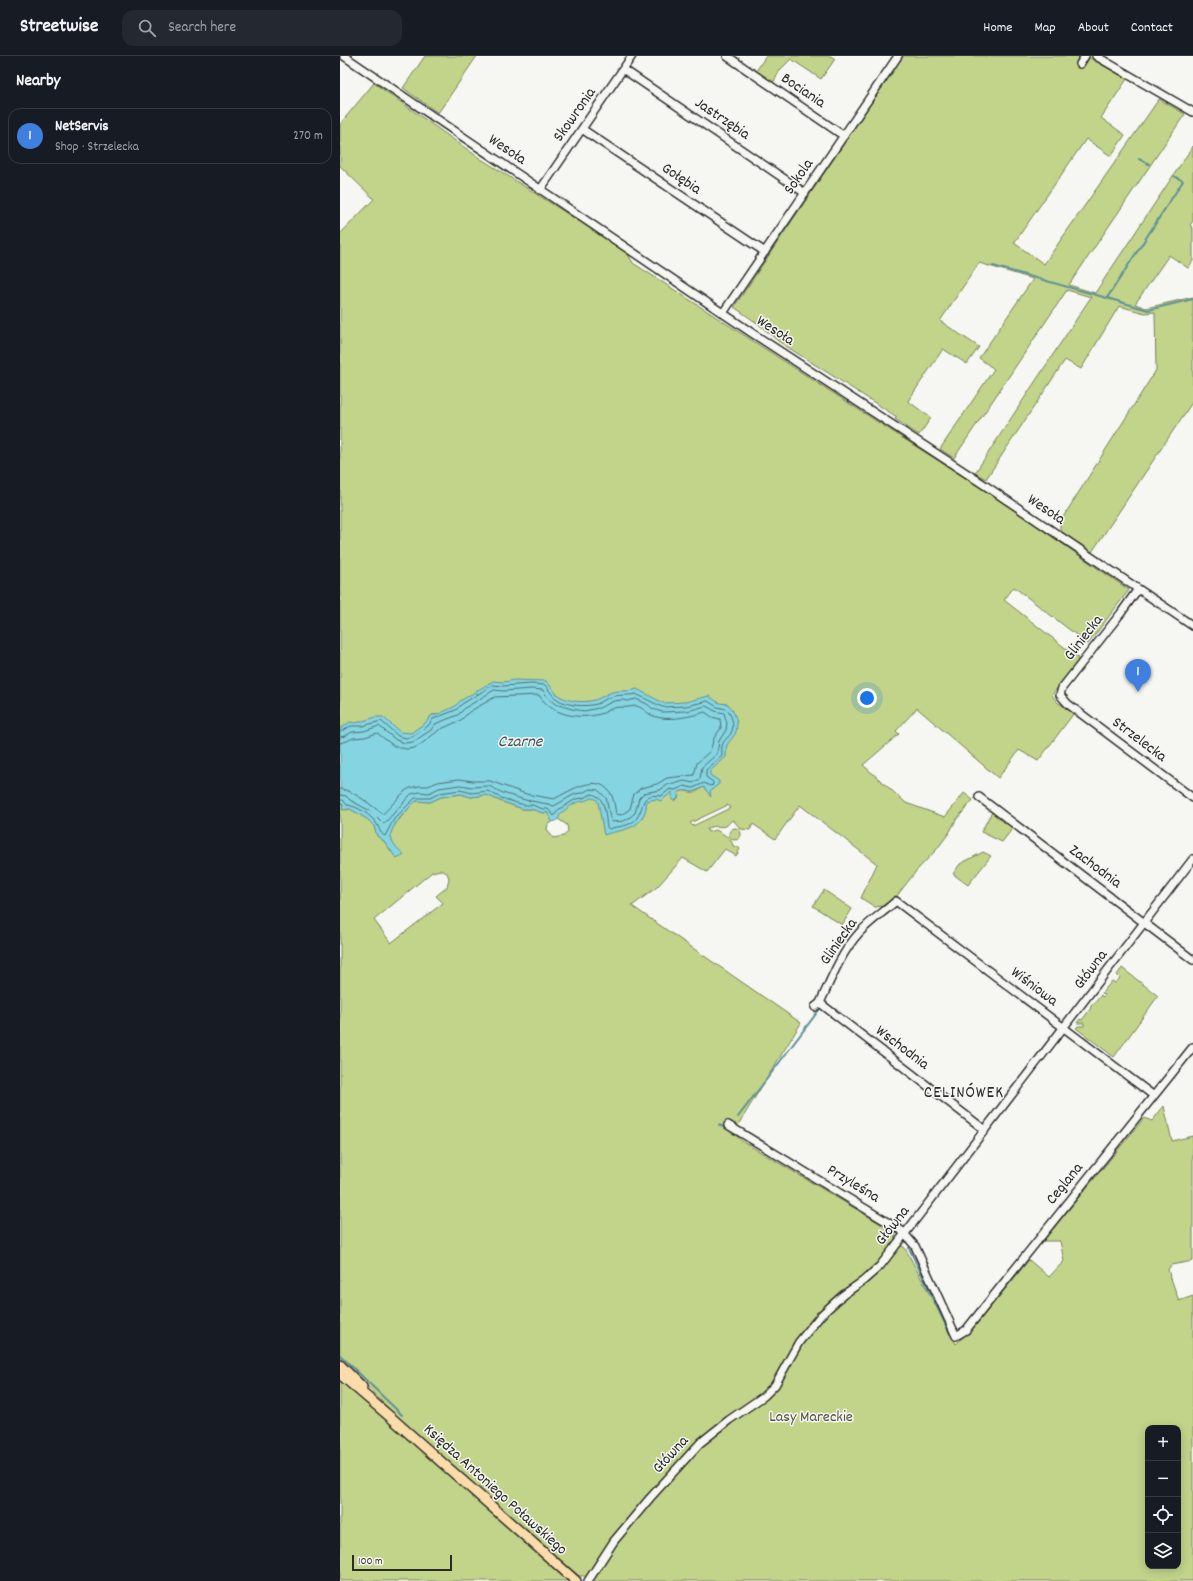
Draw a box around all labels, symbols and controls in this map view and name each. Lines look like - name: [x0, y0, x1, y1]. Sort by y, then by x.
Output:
- search box: [122, 10, 402, 46]
- text: Streetwise: [20, 14, 98, 41]
- icon: search: [136, 17, 158, 39]
- text: Search here: [168, 17, 236, 39]
- text: Home: [983, 18, 1012, 38]
- text: Map: [1034, 18, 1056, 38]
- text: About: [1078, 18, 1109, 38]
- text: Contact: [1131, 18, 1173, 38]
- street label: Bociania: [776, 68, 830, 115]
- text: Nearby: [16, 70, 60, 94]
- street label: Skowronia: [548, 83, 602, 147]
- street label: Jastrzębia: [690, 92, 755, 146]
- text: NetServis: [55, 116, 109, 138]
- text: 1: [29, 127, 31, 146]
- text: 270 m: [293, 127, 323, 146]
- street label: Wesoła: [483, 129, 531, 171]
- text: Shop · Strzelecka: [55, 138, 139, 157]
- street label: Sokola: [778, 154, 820, 200]
- street label: Gołębia: [656, 157, 706, 201]
- street label: Wesoła: [751, 310, 799, 352]
- street label: Wesoła: [1022, 489, 1070, 531]
- street label: Gliniecka: [1059, 610, 1110, 666]
- pin: 1: [1125, 659, 1151, 692]
- your location: [857, 688, 877, 708]
- street label: Strzelecka: [1107, 712, 1172, 769]
- water label: Czarne: [498, 731, 544, 755]
- street label: Zachodnia: [1064, 840, 1127, 895]
- street label: Gliniecka: [814, 913, 864, 970]
- street label: Główna: [1068, 945, 1114, 995]
- street label: Wiśniowa: [1005, 961, 1063, 1013]
- street label: Wschodnia: [870, 1020, 934, 1076]
- district label: CELINÓWEK: [924, 1082, 1004, 1106]
- street label: Ceglana: [1041, 1158, 1089, 1210]
- street label: Przyleśna: [822, 1159, 884, 1209]
- street label: Główna: [870, 1201, 916, 1251]
- park label: Lasy Mareckie: [769, 1406, 853, 1429]
- street label: Księdza Antoniego Poławskiego: [418, 1419, 572, 1561]
- map controls: [1145, 1425, 1181, 1569]
- button: +: [1145, 1425, 1181, 1461]
- street label: Główna: [647, 1431, 695, 1479]
- button: −: [1145, 1461, 1181, 1497]
- button: locate: [1145, 1497, 1181, 1533]
- button: layers: [1145, 1533, 1181, 1569]
- scale bar: [352, 1553, 452, 1572]
- text: 100 m: [358, 1554, 382, 1570]

